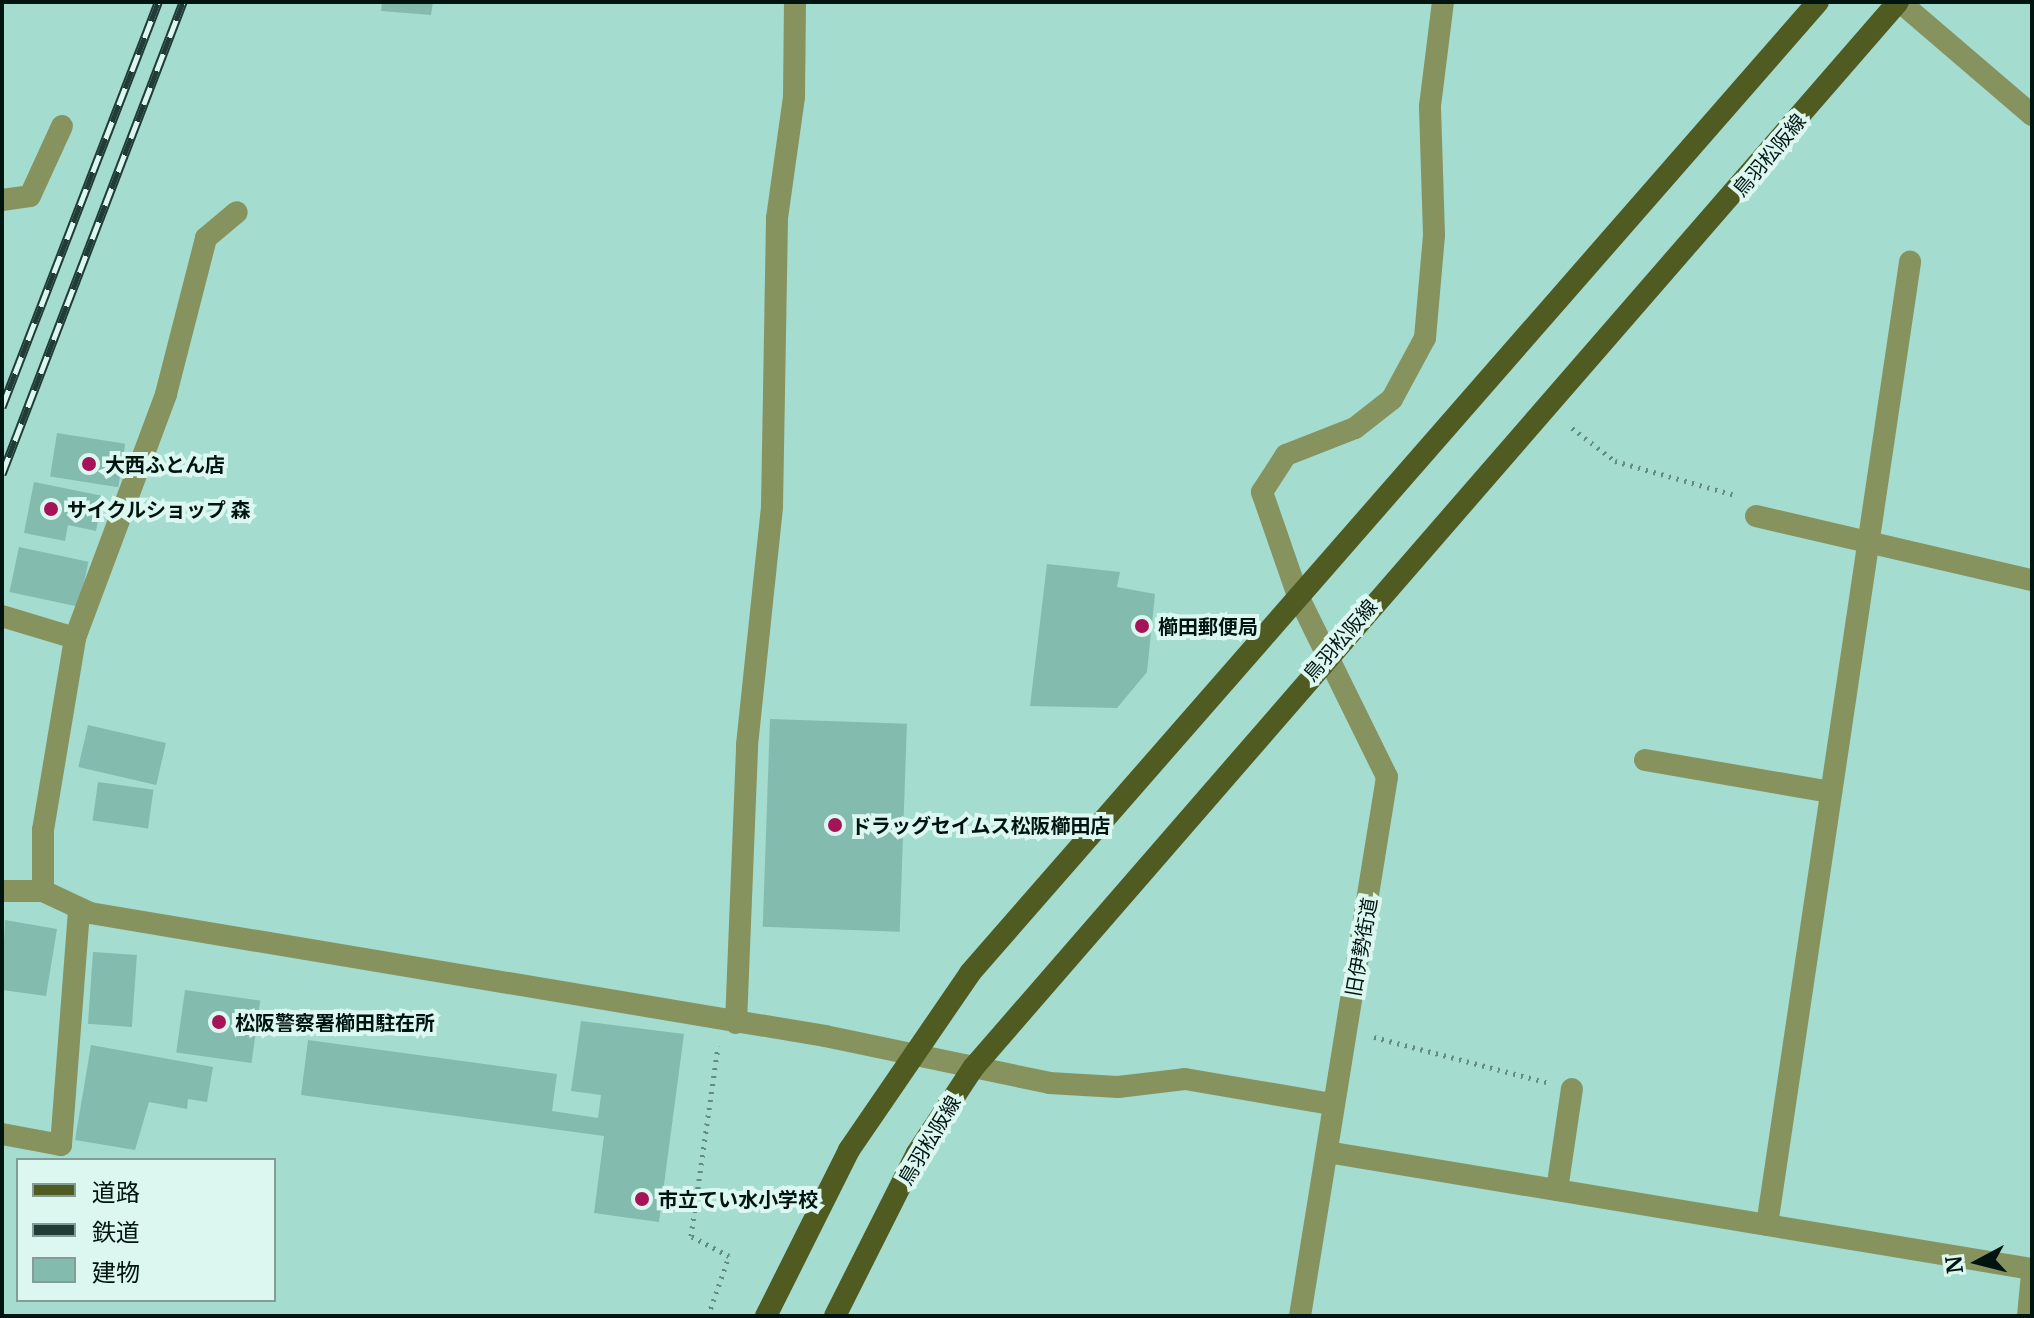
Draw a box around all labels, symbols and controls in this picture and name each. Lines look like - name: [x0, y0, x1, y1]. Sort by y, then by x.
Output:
- street label: 鳥羽松阪線: [1728, 109, 1810, 201]
- place label: 大西ふとん店: [105, 452, 225, 476]
- marker: 大西ふとん店: [80, 455, 98, 473]
- place label: サイクルショップ 森: [67, 497, 252, 521]
- marker: サイクルショップ 森: [42, 500, 60, 518]
- street label: 鳥羽松阪線: [1298, 594, 1382, 686]
- place label: 櫛田郵便局: [1158, 614, 1258, 638]
- marker: 櫛田郵便局: [1133, 617, 1151, 635]
- place label: ドラッグセイムス松阪櫛田店: [851, 813, 1111, 837]
- marker: ドラッグセイムス松阪櫛田店: [826, 816, 844, 834]
- street label: 旧伊勢街道: [1340, 896, 1382, 998]
- place label: 松阪警察署櫛田駐在所: [235, 1010, 435, 1034]
- marker: 松阪警察署櫛田駐在所: [210, 1013, 228, 1031]
- street label: 鳥羽松阪線: [893, 1091, 965, 1189]
- legend: [16, 1158, 276, 1302]
- text: 道路: [92, 1177, 140, 1208]
- place label: 市立てい水小学校: [658, 1187, 818, 1211]
- marker: 市立てい水小学校: [633, 1190, 651, 1208]
- text: 鉄道: [92, 1217, 140, 1248]
- north arrow: [1938, 1222, 2018, 1302]
- text: N: [1939, 1255, 1969, 1275]
- text: 建物: [92, 1257, 140, 1288]

